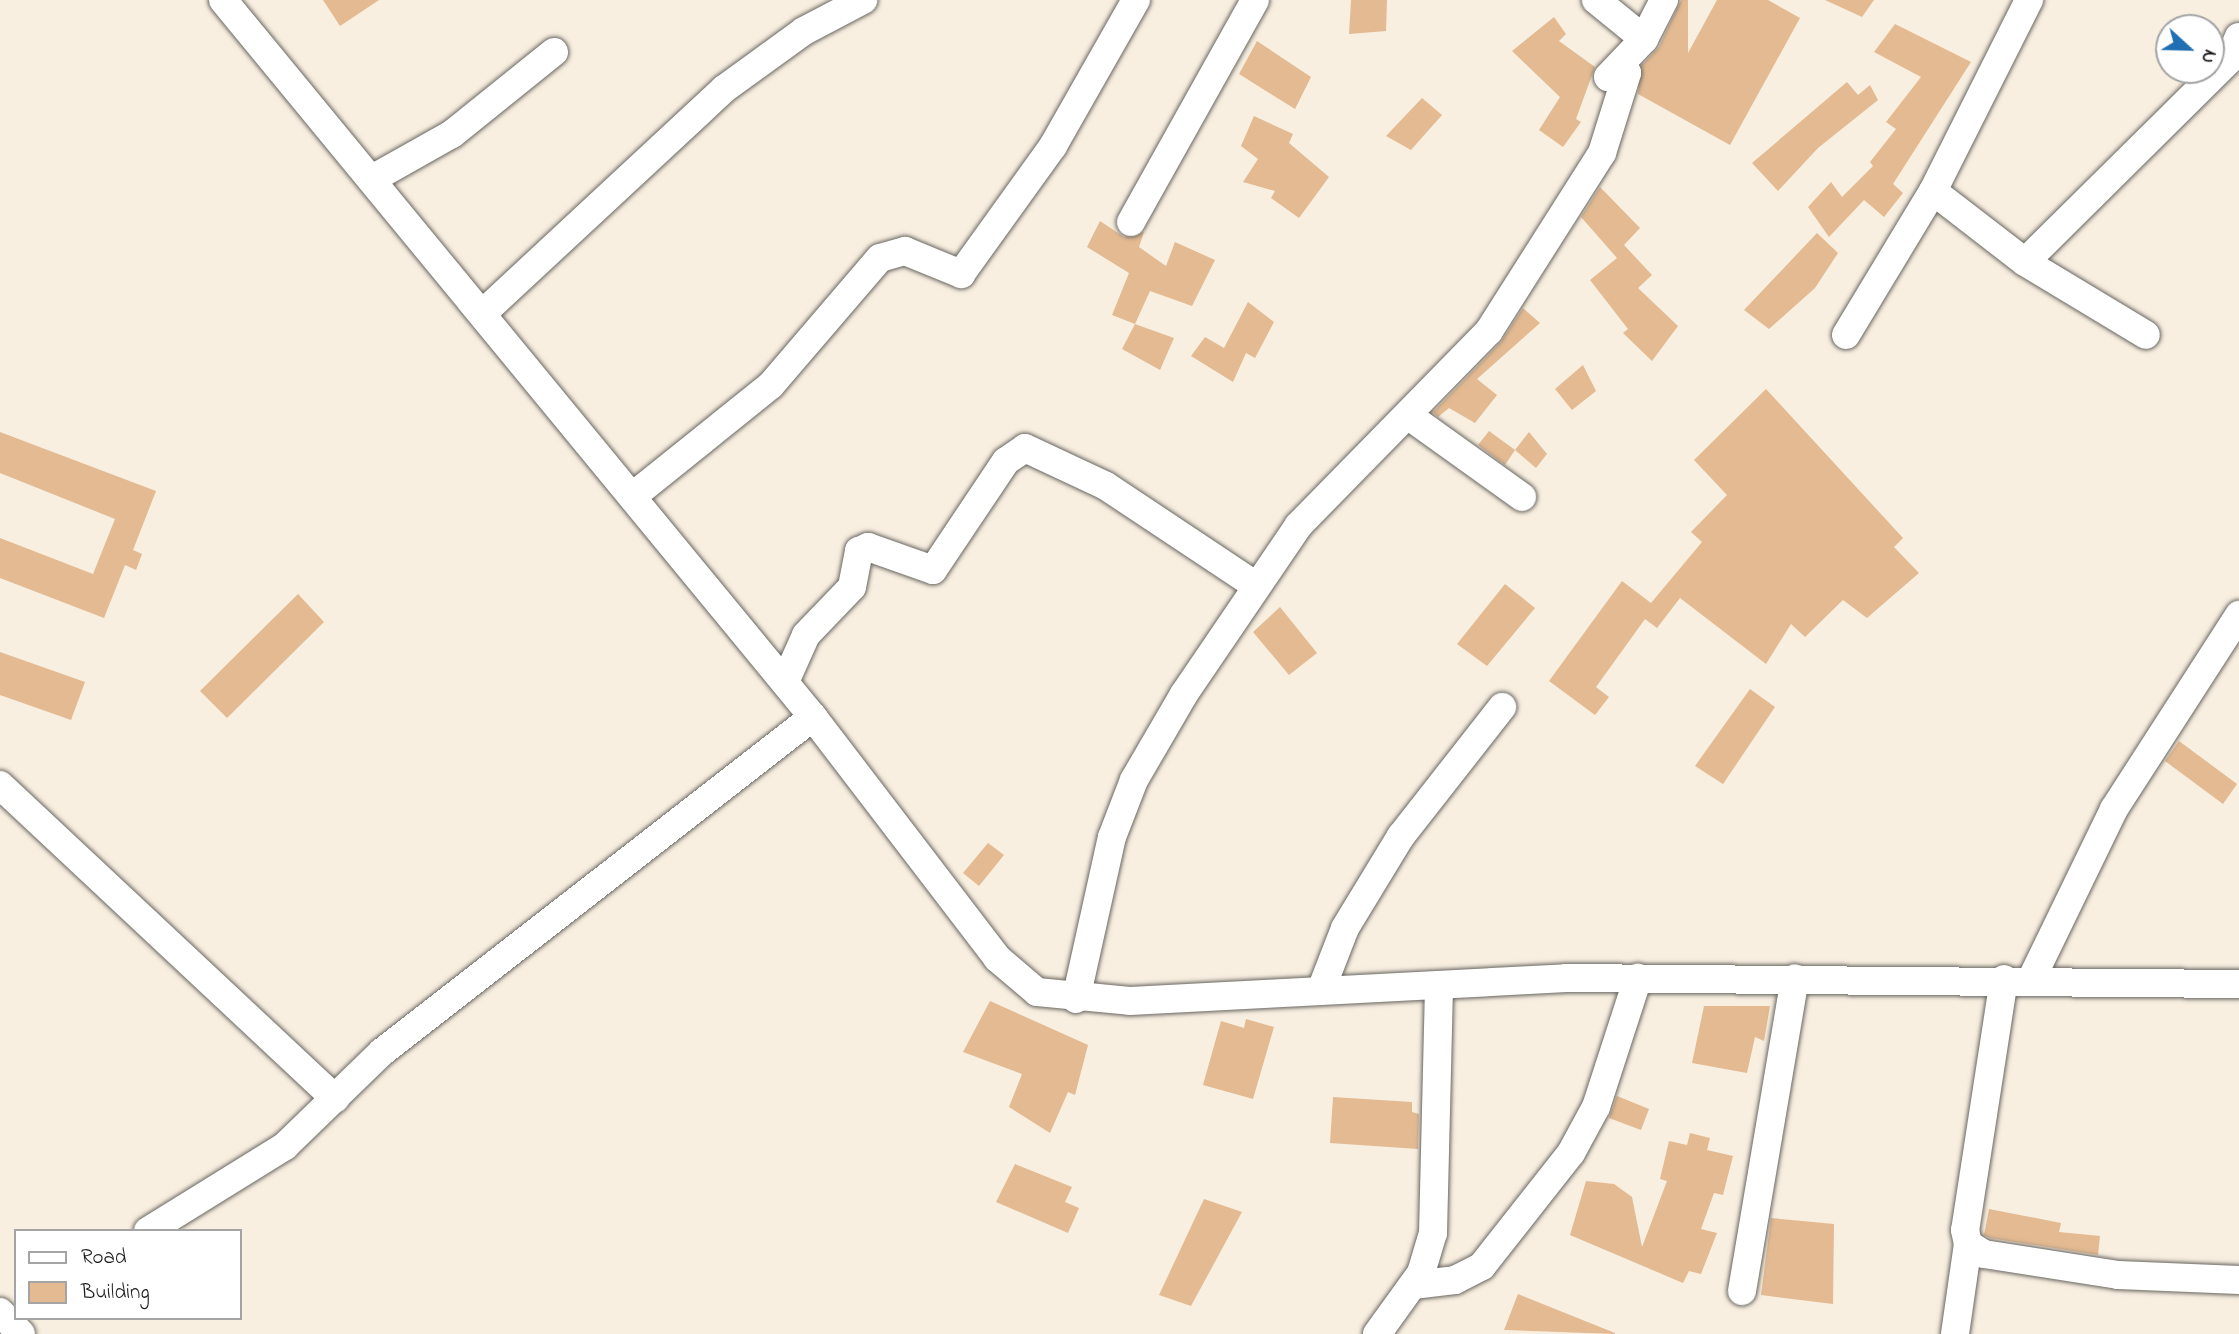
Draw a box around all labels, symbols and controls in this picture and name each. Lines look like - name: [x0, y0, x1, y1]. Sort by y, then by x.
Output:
- north arrow: [2155, 14, 2225, 84]
- text: N: [2193, 45, 2223, 67]
- legend: [14, 1229, 242, 1320]
- text: Road: [81, 1243, 127, 1273]
- text: Building: [81, 1278, 150, 1308]

